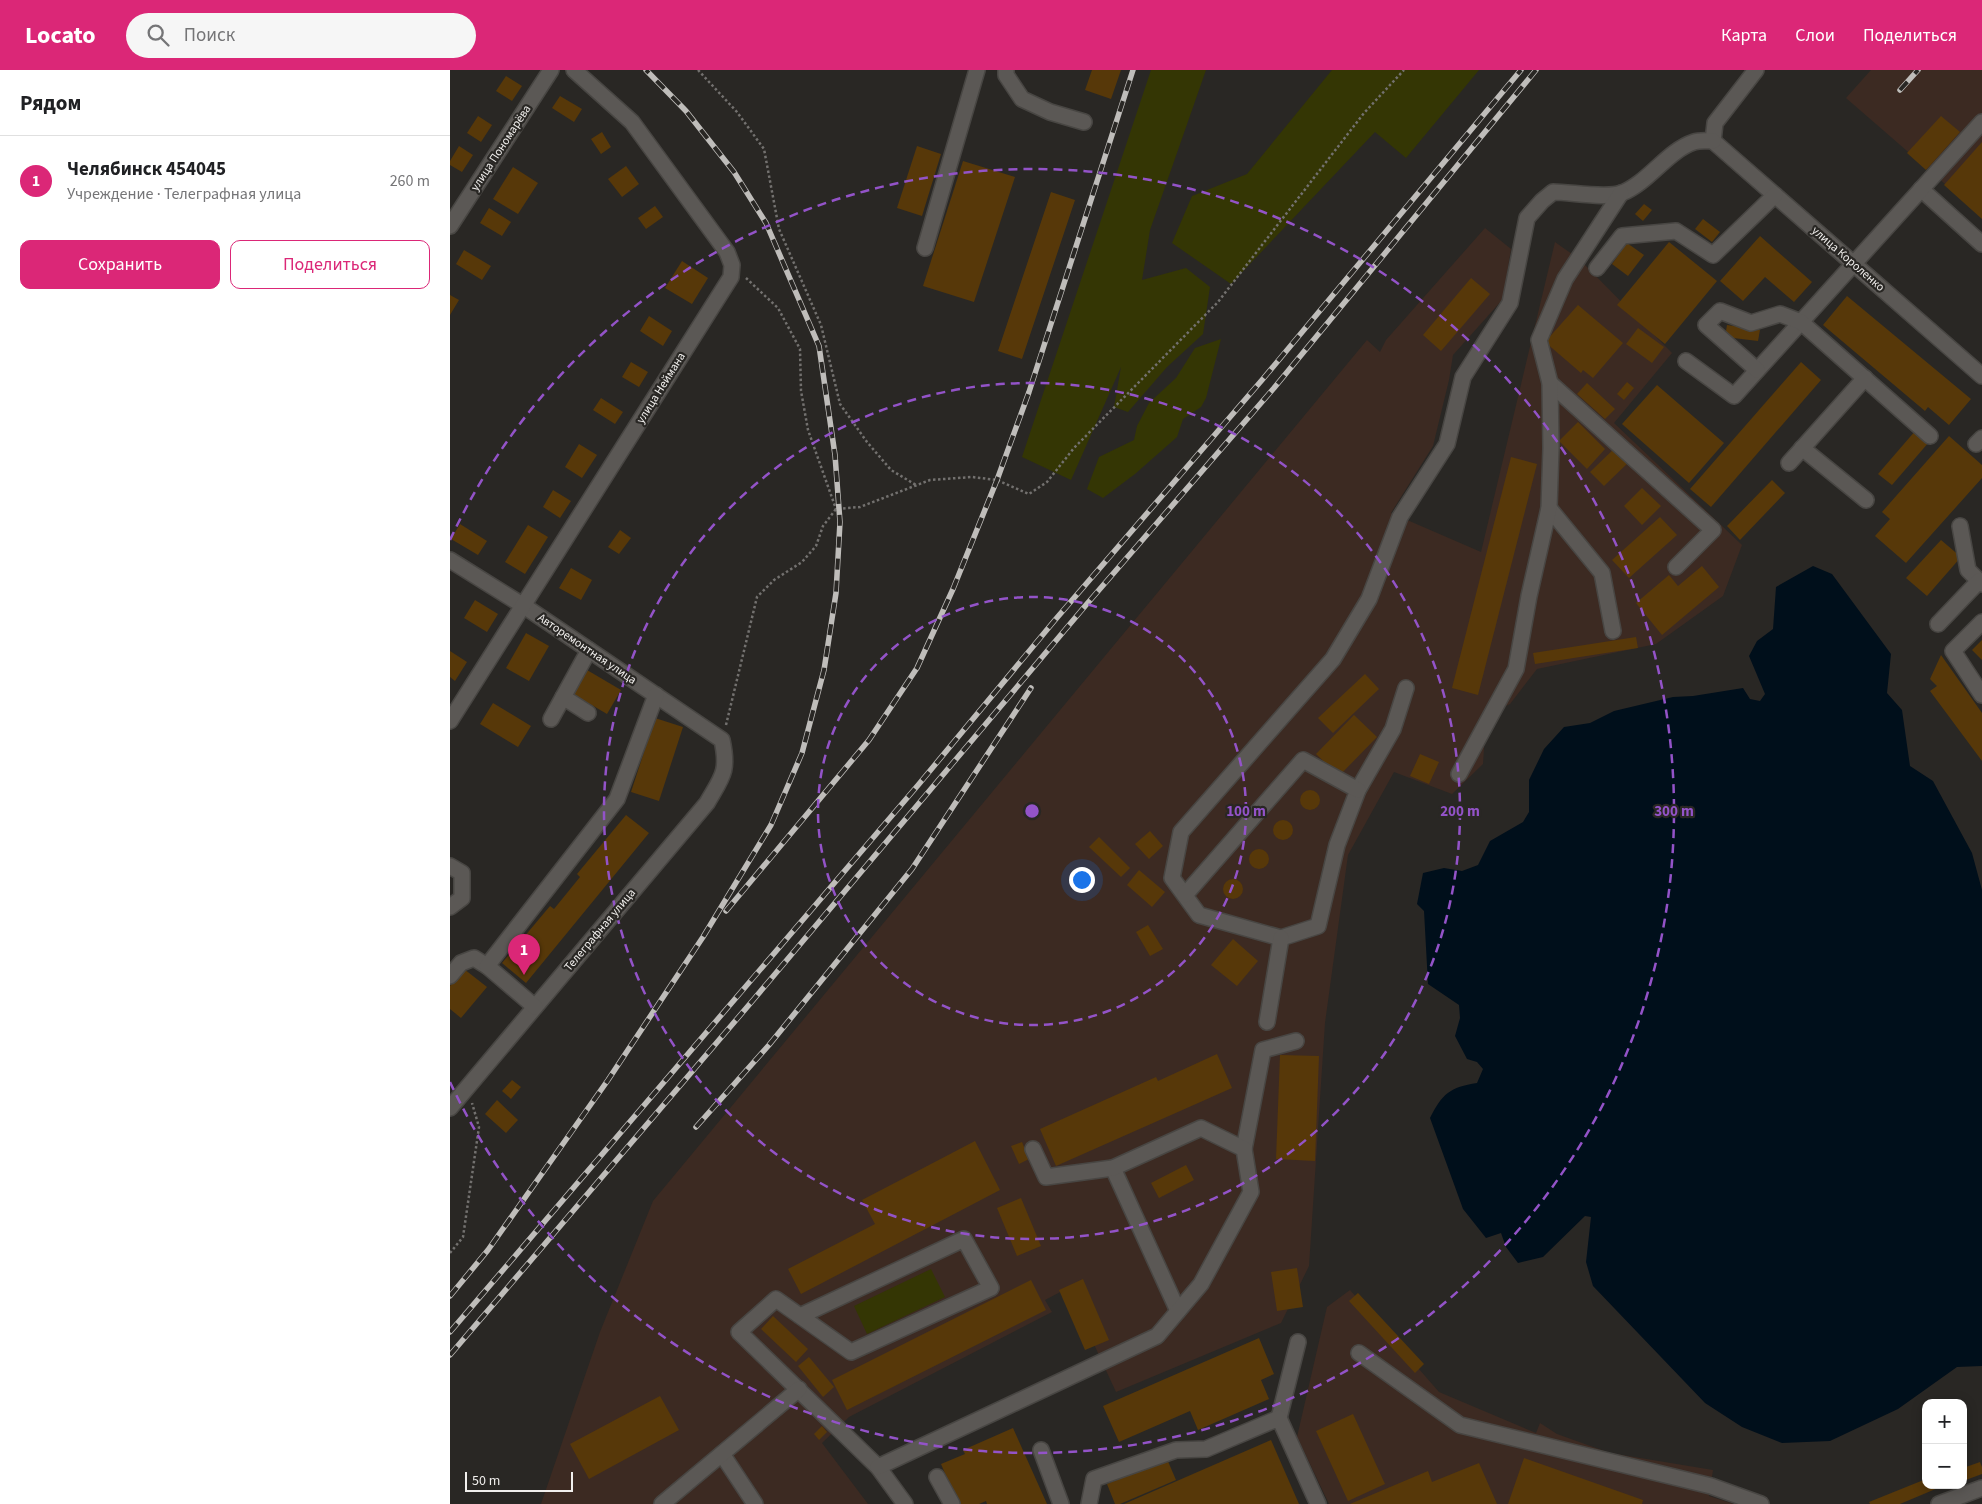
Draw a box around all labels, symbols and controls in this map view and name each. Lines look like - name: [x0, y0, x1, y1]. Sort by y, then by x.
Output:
- search box: [126, 13, 476, 58]
- text: Locato: [25, 18, 96, 53]
- icon: search: [144, 21, 172, 49]
- text: Поиск: [184, 22, 235, 49]
- text: Карта: [1721, 23, 1767, 48]
- text: Слои: [1795, 23, 1835, 48]
- text: Поделиться: [1863, 23, 1957, 48]
- text: Рядом: [20, 88, 81, 118]
- street label: улица Пономарёва: [467, 102, 535, 194]
- text: Челябинск 454045: [67, 156, 226, 183]
- text: 1: [32, 170, 40, 192]
- text: 260 m: [390, 170, 430, 192]
- text: Учреждение · Телеграфная улица: [67, 183, 301, 205]
- street label: улица Короленко: [1808, 223, 1888, 295]
- button: Сохранить: [20, 240, 220, 289]
- button: Поделиться: [230, 240, 430, 289]
- street label: улица Неймана: [632, 349, 690, 427]
- street label: Авторемонтная улица: [534, 610, 640, 688]
- text: 100 m: [1226, 801, 1266, 822]
- text: 200 m: [1440, 801, 1480, 822]
- text: 300 m: [1654, 801, 1694, 822]
- centre of rings: [1023, 802, 1041, 820]
- your location: [1069, 867, 1095, 893]
- street label: Телеграфная улица: [560, 885, 640, 975]
- pin: 1: [508, 934, 540, 975]
- map controls: [1922, 1399, 1967, 1489]
- button: +: [1922, 1399, 1967, 1444]
- button: −: [1922, 1444, 1967, 1489]
- scale bar: [465, 1469, 572, 1492]
- text: 50 m: [472, 1471, 500, 1491]

